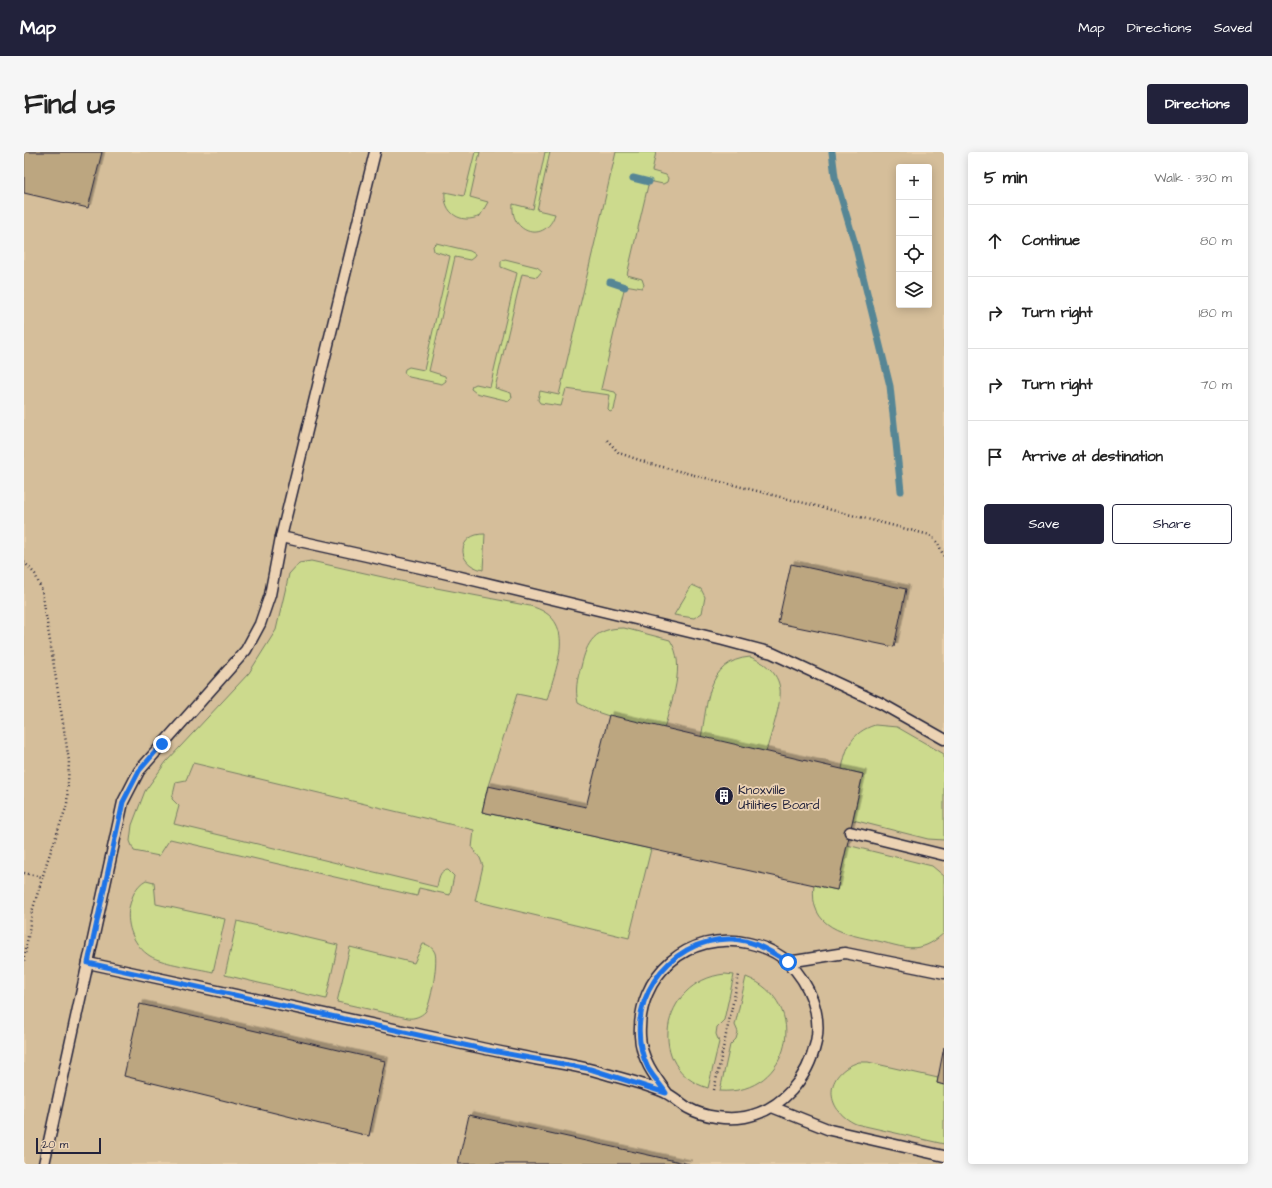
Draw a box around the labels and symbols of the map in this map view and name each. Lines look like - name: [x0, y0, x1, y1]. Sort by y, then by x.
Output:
- route end: [153, 735, 171, 753]
- place label: Knoxville Utilities Board: [738, 781, 820, 814]
- building icon: Knoxville Utilities Board: [713, 785, 735, 807]
- route start: [779, 953, 797, 971]
- scale bar: [36, 1136, 101, 1155]

